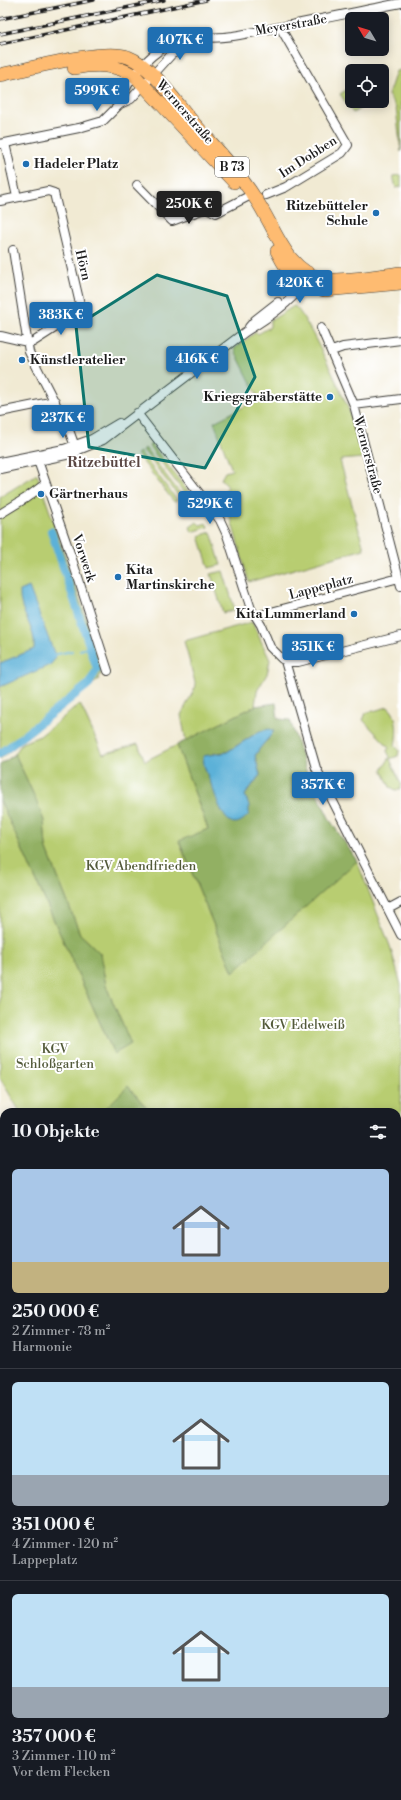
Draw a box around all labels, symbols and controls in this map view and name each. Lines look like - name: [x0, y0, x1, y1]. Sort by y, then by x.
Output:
- street label: Meyerstraße: [254, 11, 329, 39]
- north arrow: [345, 12, 389, 56]
- map controls: [345, 12, 389, 108]
- pin: 407K €: [147, 27, 213, 61]
- text: 407K €: [157, 32, 203, 48]
- button: locate: [345, 64, 389, 108]
- street label: Wernerstraße: [152, 76, 217, 148]
- pin: 599K €: [64, 78, 130, 112]
- text: 599K €: [74, 83, 120, 99]
- street label: Im Dobben: [276, 132, 340, 182]
- place label: Hadeler Platz: [34, 156, 118, 172]
- road number: B 73: [215, 157, 249, 177]
- marker: Hadeler Platz: [21, 159, 31, 169]
- pin: 250K €: [156, 191, 222, 225]
- text: 250K €: [166, 196, 212, 212]
- place label: Ritzebütteler Schule: [286, 198, 368, 229]
- marker: Ritzebütteler Schule: [371, 208, 381, 218]
- street label: Hörn: [72, 248, 94, 282]
- pin: 420K €: [267, 270, 333, 304]
- text: 420K €: [276, 275, 324, 291]
- pin: 383K €: [28, 302, 94, 336]
- text: 383K €: [38, 307, 84, 323]
- pin: 416K €: [164, 346, 230, 380]
- text: 416K €: [175, 351, 219, 367]
- place label: Künstleratelier: [30, 352, 126, 368]
- marker: Künstleratelier: [17, 355, 27, 365]
- place label: Kriegsgräberstätte: [204, 389, 322, 405]
- marker: Kriegsgräberstätte: [325, 392, 335, 402]
- pin: 237K €: [30, 405, 96, 439]
- text: 237K €: [41, 410, 85, 426]
- street label: Wernerstraße: [350, 413, 386, 496]
- district label: Ritzebüttel: [67, 454, 141, 472]
- place label: Gärtnerhaus: [49, 486, 128, 502]
- marker: Gärtnerhaus: [36, 489, 46, 499]
- pin: 529K €: [177, 491, 243, 525]
- text: 529K €: [187, 496, 233, 512]
- street label: Vorwerk: [68, 531, 100, 585]
- place label: Kita Martinskirche: [126, 562, 215, 593]
- street label: Lappeplatz: [287, 571, 355, 603]
- marker: Kita Martinskirche: [113, 572, 123, 582]
- place label: Kita Lummerland: [236, 606, 346, 622]
- marker: Kita Lummerland: [349, 609, 359, 619]
- pin: 351K €: [280, 634, 346, 668]
- text: 351K €: [291, 639, 335, 655]
- pin: 357K €: [290, 772, 356, 806]
- text: 357K €: [301, 777, 345, 793]
- park label: KGV Abendfrieden: [86, 858, 197, 874]
- park label: KGV Edelweiß: [261, 1017, 345, 1033]
- park label: KGV Schloßgarten: [16, 1041, 94, 1072]
- text: 10 Objekte: [12, 1121, 100, 1143]
- icon: filters: [367, 1121, 389, 1143]
- icon: home: [165, 1195, 237, 1267]
- text: 250 000 €: [12, 1301, 99, 1323]
- text: 2 Zimmer · 78 m²: [12, 1323, 110, 1339]
- text: Harmonie: [12, 1339, 72, 1355]
- icon: home: [165, 1408, 237, 1480]
- text: 351 000 €: [12, 1514, 95, 1536]
- text: 4 Zimmer · 120 m²: [12, 1536, 118, 1552]
- text: Lappeplatz: [12, 1552, 78, 1568]
- icon: home: [165, 1620, 237, 1692]
- text: 357 000 €: [12, 1726, 96, 1748]
- text: 3 Zimmer · 110 m²: [12, 1748, 116, 1764]
- text: Vor dem Flecken: [12, 1764, 110, 1780]

